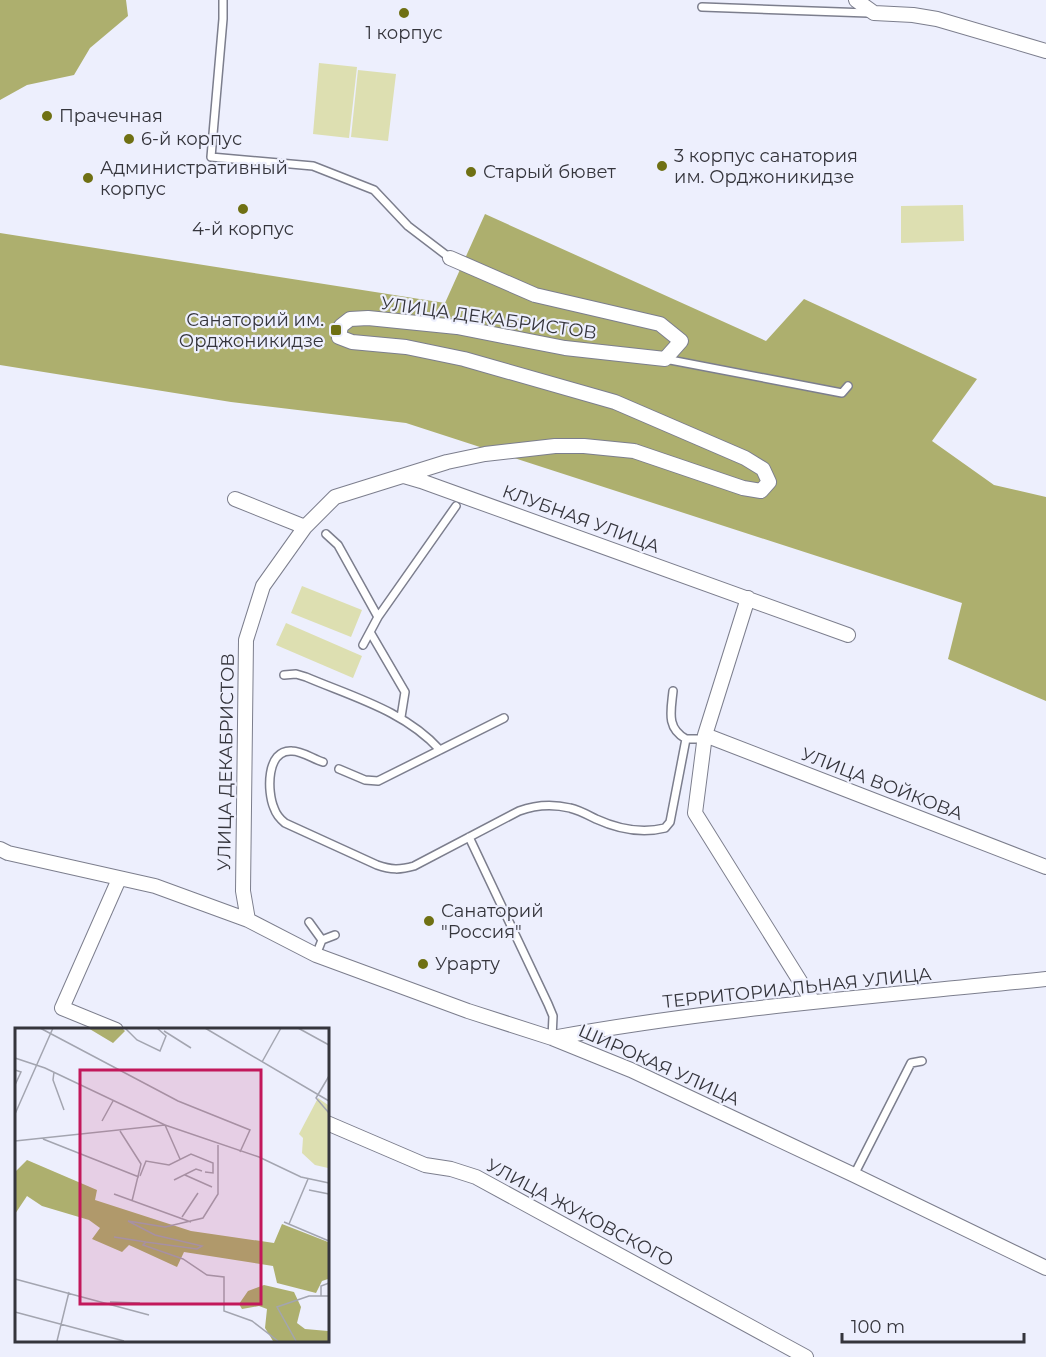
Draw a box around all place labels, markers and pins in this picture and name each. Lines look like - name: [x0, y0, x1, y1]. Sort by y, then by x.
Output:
- marker: 1 корпус: [397, 6, 411, 20]
- place label: 1 корпус: [365, 22, 443, 44]
- place label: Прачечная: [59, 105, 163, 127]
- marker: Прачечная: [40, 109, 54, 123]
- place label: 6-й корпус: [141, 128, 242, 150]
- marker: 6-й корпус: [122, 132, 136, 146]
- place label: 3 корпус санатория им. Орджоникидзе: [674, 145, 858, 188]
- place label: Административный корпус: [100, 157, 288, 200]
- marker: 3 корпус санатория им. Орджоникидзе: [655, 159, 669, 173]
- place label: Старый бювет: [483, 161, 616, 183]
- marker: Старый бювет: [464, 165, 478, 179]
- marker: Административный корпус: [81, 171, 95, 185]
- marker: 4-й корпус: [236, 202, 250, 216]
- place label: 4-й корпус: [192, 218, 294, 240]
- place label: Санаторий им. Орджоникидзе: [179, 309, 324, 352]
- marker: Санаторий им. Орджоникидзе: [329, 323, 343, 337]
- place label: Санаторий "Россия": [441, 900, 544, 943]
- marker: Санаторий "Россия": [422, 914, 436, 928]
- place label: Урарту: [435, 953, 500, 975]
- marker: Урарту: [416, 957, 430, 971]

